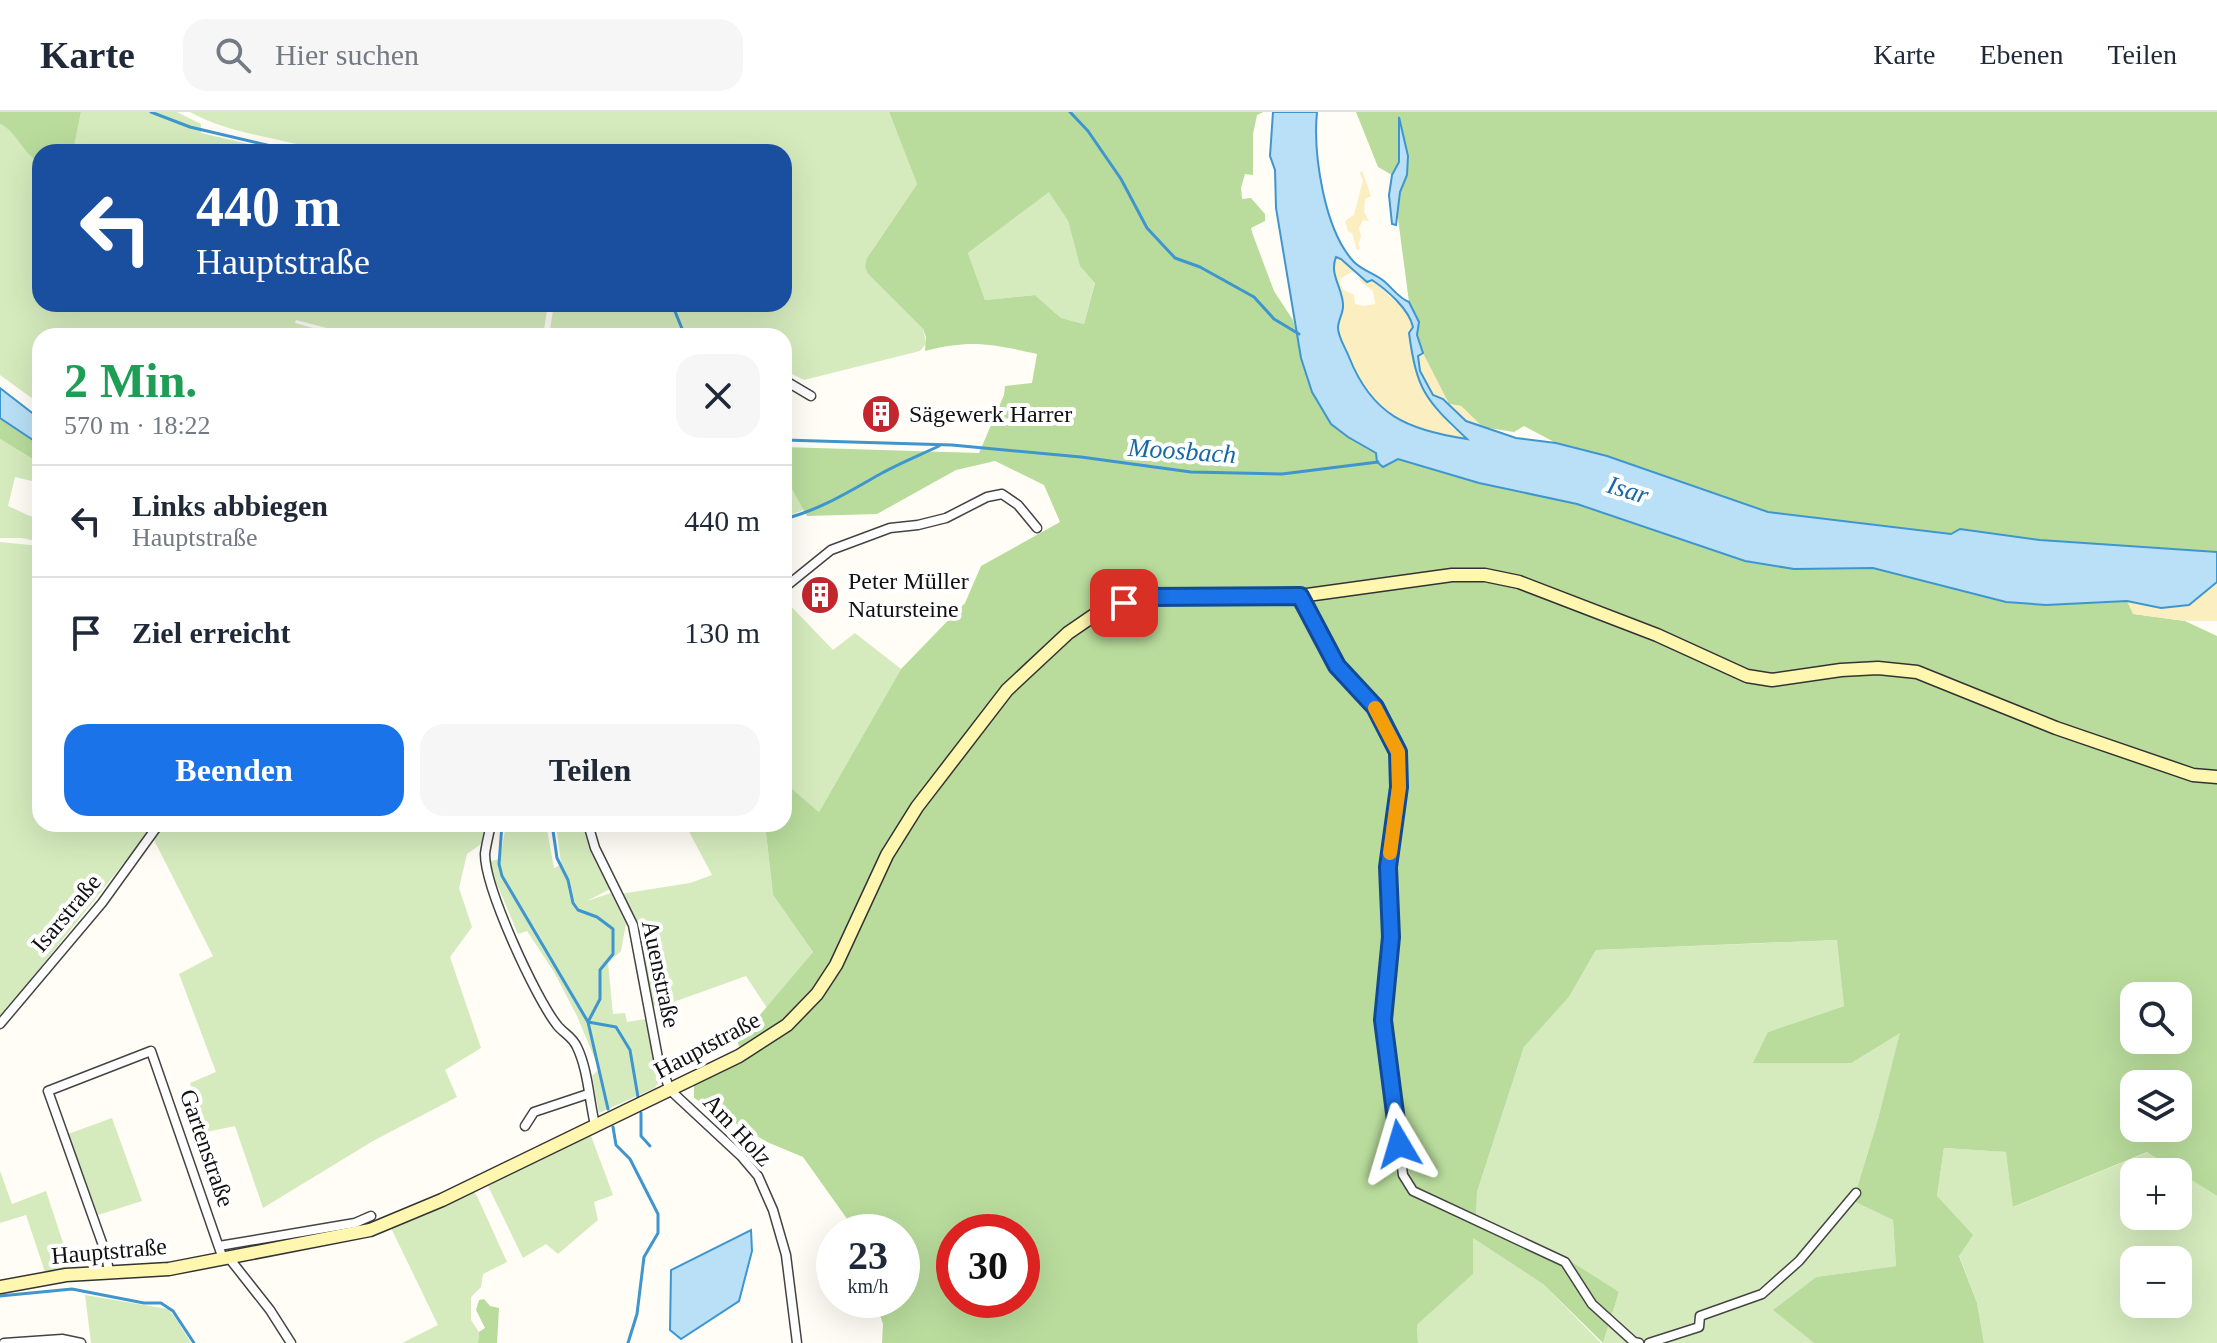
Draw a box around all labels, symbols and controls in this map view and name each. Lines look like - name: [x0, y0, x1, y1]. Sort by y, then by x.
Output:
- search box: [183, 19, 743, 91]
- icon: search: [211, 33, 255, 77]
- text: Karte: [40, 34, 135, 76]
- text: Hier suchen: [275, 38, 419, 71]
- text: Karte: [1873, 39, 1935, 70]
- text: Ebenen: [1979, 39, 2063, 70]
- text: Teilen: [2107, 39, 2177, 70]
- icon: left: [64, 176, 168, 280]
- text: 440 m: [196, 176, 341, 238]
- text: Hauptstraße: [196, 242, 370, 282]
- text: 2 Min.: [64, 354, 197, 407]
- button: close: [676, 354, 760, 438]
- building icon: Sägewerk Harrer: [860, 393, 902, 435]
- place label: Sägewerk Harrer: [909, 401, 1072, 427]
- text: 570 m · 18:22: [64, 411, 211, 440]
- water label: Moosbach: [1126, 433, 1237, 469]
- water label: Isar: [1603, 470, 1653, 510]
- text: Links abbiegen: [132, 489, 328, 522]
- icon: left: [64, 499, 108, 543]
- text: 440 m: [684, 504, 760, 537]
- text: Hauptstraße: [132, 523, 258, 552]
- place label: Peter Müller Natursteine: [848, 568, 969, 622]
- pin: [1090, 569, 1158, 637]
- building icon: Peter Müller Natursteine: [799, 574, 841, 616]
- icon: arrive: [1102, 581, 1146, 625]
- icon: arrive: [64, 611, 108, 655]
- text: Ziel erreicht: [132, 616, 291, 649]
- text: 130 m: [684, 616, 760, 649]
- button: Beenden: [64, 724, 404, 816]
- button: Teilen: [420, 724, 760, 816]
- street label: Isarstraße: [26, 869, 106, 957]
- street label: Auenstraße: [637, 918, 685, 1030]
- map controls: [2120, 982, 2192, 1318]
- button: search: [2120, 982, 2192, 1054]
- street label: Hauptstraße: [650, 1006, 764, 1084]
- button: layers: [2120, 1070, 2192, 1142]
- street label: Gartenstraße: [175, 1086, 239, 1210]
- street label: Am Holz: [698, 1089, 778, 1171]
- position arrow: [1357, 1102, 1441, 1186]
- button: +: [2120, 1158, 2192, 1230]
- speed limit sign: 30: [936, 1214, 1040, 1318]
- street label: Hauptstraße: [50, 1233, 168, 1269]
- text: 23: [848, 1233, 888, 1278]
- button: −: [2120, 1246, 2192, 1318]
- text: km/h: [847, 1275, 889, 1297]

